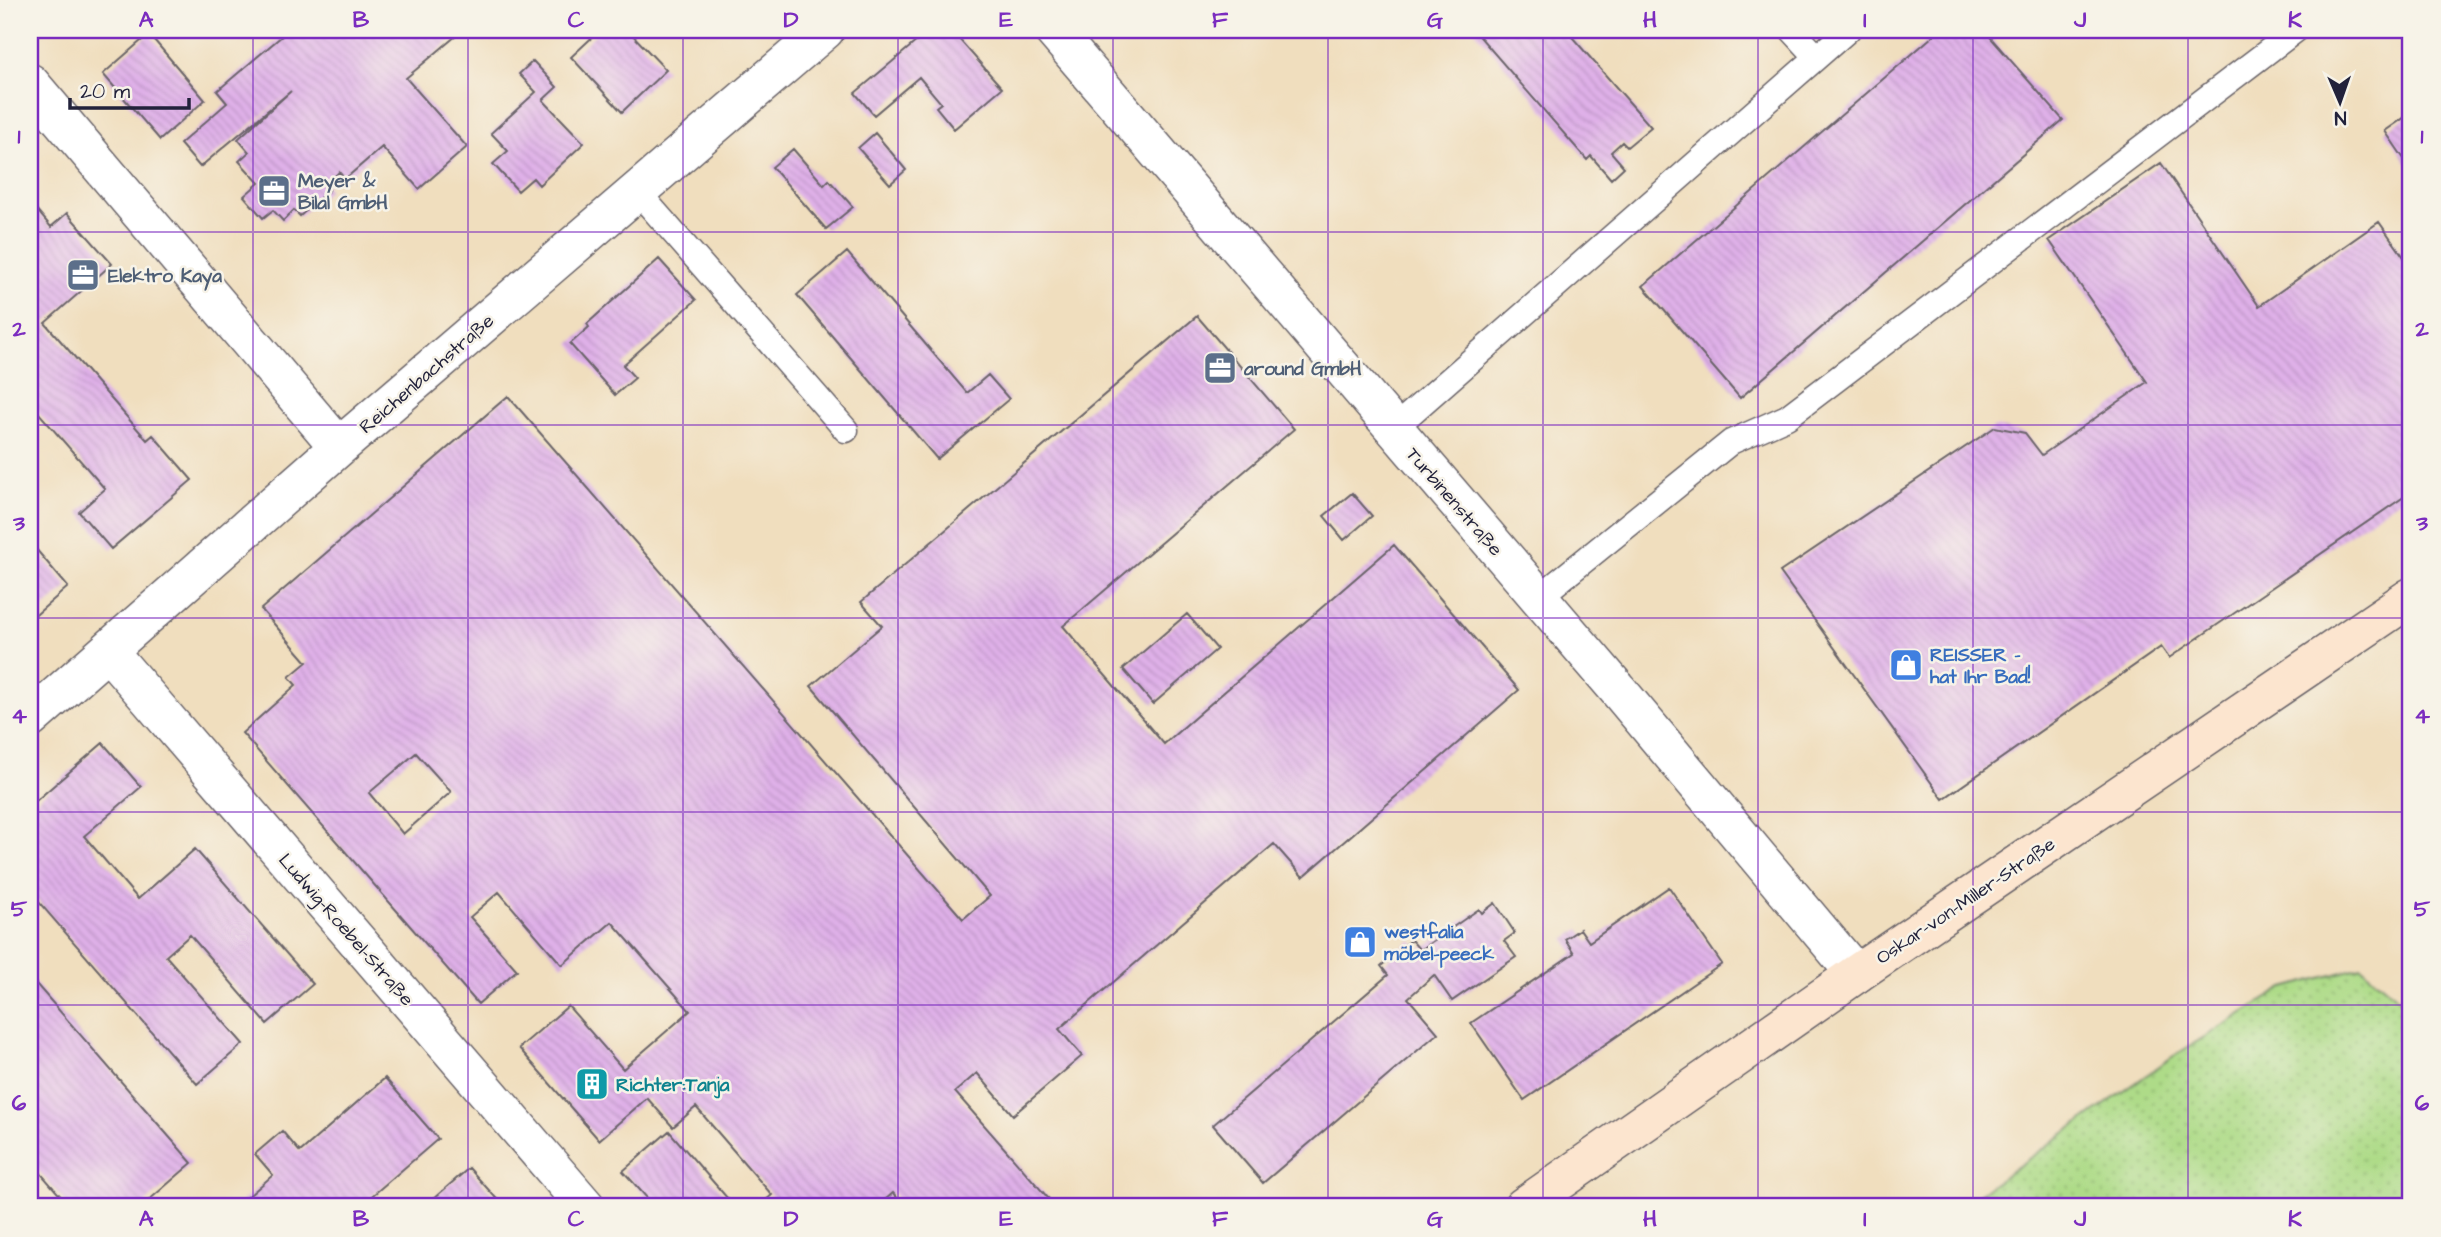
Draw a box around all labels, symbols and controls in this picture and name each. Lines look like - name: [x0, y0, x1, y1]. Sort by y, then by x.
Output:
- text: A: [139, 4, 154, 36]
- text: B: [353, 4, 370, 36]
- text: C: [568, 4, 585, 36]
- text: D: [784, 4, 799, 36]
- text: E: [999, 4, 1013, 36]
- text: F: [1212, 4, 1229, 36]
- text: G: [1427, 4, 1443, 36]
- text: H: [1643, 4, 1657, 36]
- text: I: [1863, 4, 1867, 36]
- text: J: [2073, 4, 2087, 36]
- text: K: [2288, 4, 2303, 36]
- scale bar: [70, 66, 189, 110]
- north arrow: [2304, 66, 2374, 136]
- text: 20 m: [80, 77, 131, 106]
- text: N: [2334, 104, 2347, 131]
- text: 1: [18, 120, 21, 152]
- text: 1: [2421, 120, 2424, 152]
- place label: Meyer & Bilal GmbH: [298, 168, 388, 217]
- office icon: Meyer & Bilal GmbH: [255, 172, 293, 210]
- office icon: Elektro Kaya: [64, 256, 102, 294]
- place label: Elektro Kaya: [108, 263, 222, 291]
- street label: Reichenbachstraße: [354, 308, 500, 440]
- text: 2: [11, 313, 26, 345]
- text: 2: [2414, 313, 2429, 345]
- office icon: around GmbH: [1201, 349, 1239, 387]
- place label: around GmbH: [1243, 356, 1362, 383]
- street label: Turbinenstraße: [1399, 442, 1509, 562]
- text: 3: [12, 507, 25, 539]
- text: 3: [2415, 507, 2428, 539]
- place label: REISSER - hat Ihr Bad!: [1930, 642, 2031, 691]
- shop icon: REISSER - hat Ihr Bad!: [1887, 646, 1925, 684]
- text: 4: [11, 700, 27, 732]
- text: 4: [2414, 700, 2430, 732]
- street label: Oskar-von-Miller-Straße: [1871, 831, 2061, 971]
- street label: Ludwig-Roebel-Straße: [271, 848, 420, 1013]
- text: 5: [11, 893, 28, 925]
- text: 5: [2414, 893, 2431, 925]
- place label: westfalia möbel-peeck: [1384, 919, 1494, 968]
- shop icon: westfalia möbel-peeck: [1341, 923, 1379, 961]
- building icon: Richter:Tanja: [573, 1065, 611, 1103]
- place label: Richter:Tanja: [616, 1072, 730, 1099]
- text: 6: [12, 1087, 27, 1119]
- text: 6: [2415, 1087, 2430, 1119]
- text: A: [139, 1203, 154, 1235]
- text: B: [353, 1203, 370, 1235]
- text: C: [568, 1203, 585, 1235]
- text: D: [784, 1203, 799, 1235]
- text: E: [999, 1203, 1013, 1235]
- text: F: [1212, 1203, 1229, 1235]
- text: G: [1427, 1203, 1443, 1235]
- text: H: [1643, 1203, 1657, 1235]
- text: I: [1863, 1203, 1867, 1235]
- text: J: [2073, 1203, 2087, 1235]
- text: K: [2288, 1203, 2303, 1235]

